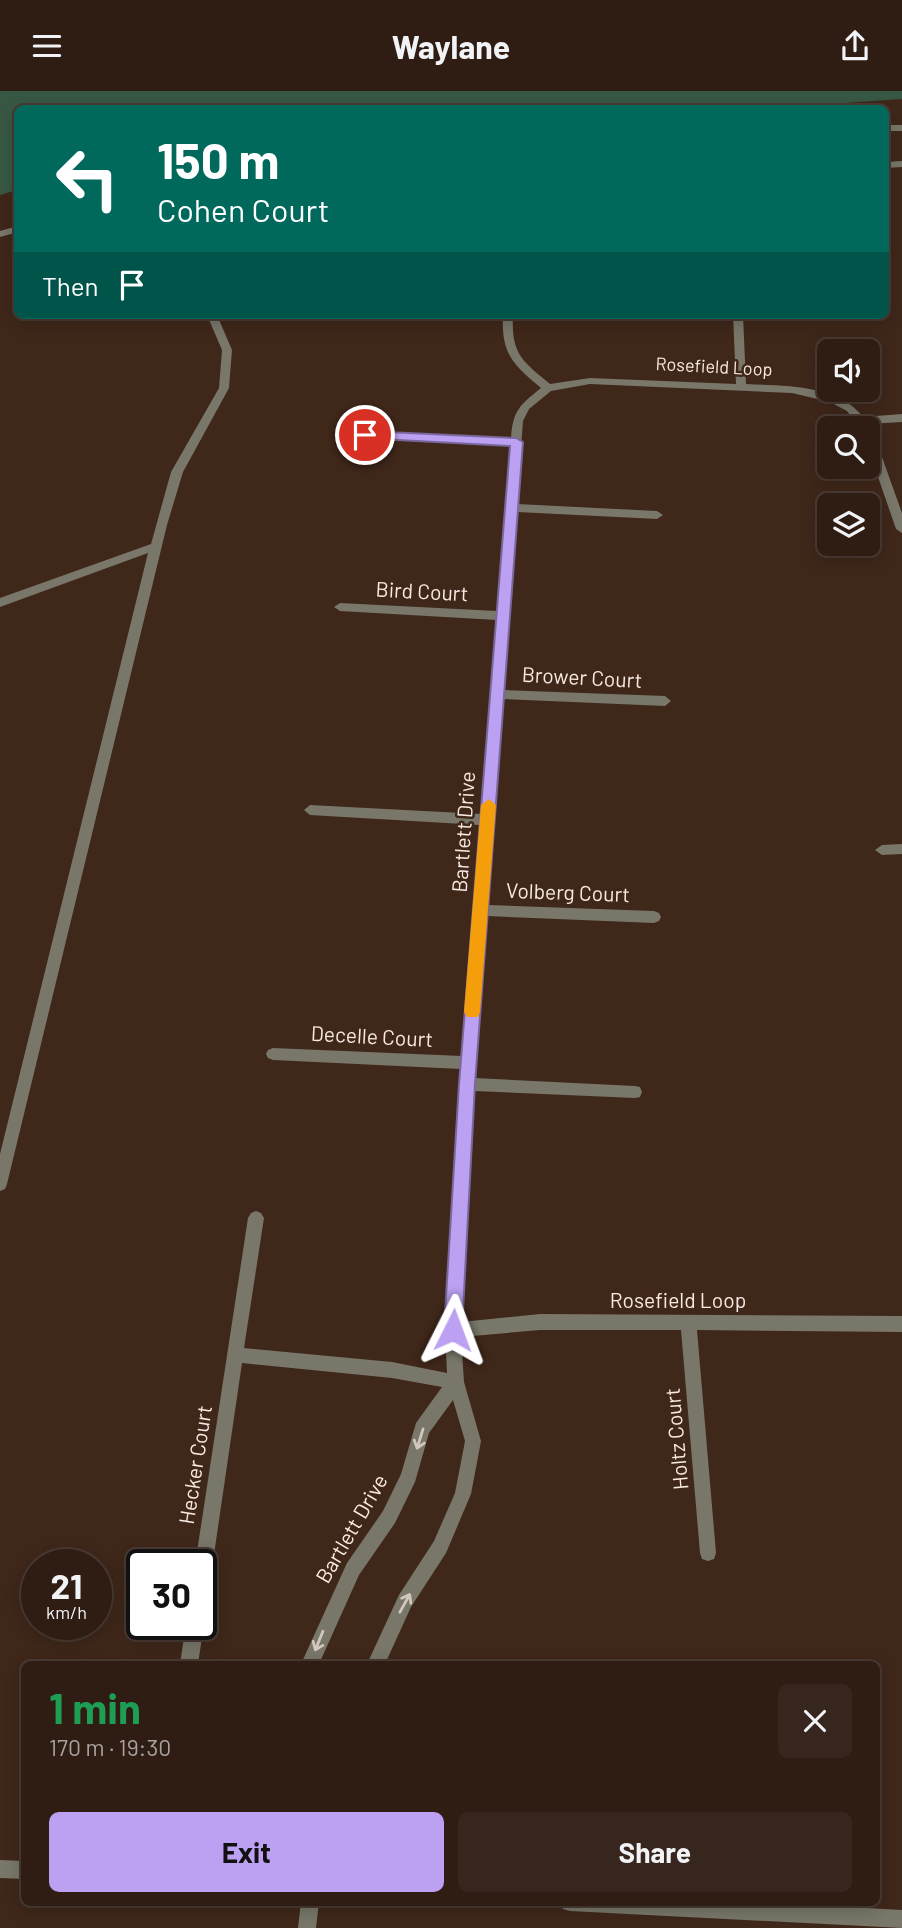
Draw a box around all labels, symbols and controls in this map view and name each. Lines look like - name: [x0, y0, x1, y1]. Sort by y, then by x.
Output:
- icon: menu: [28, 27, 66, 65]
- text: Waylane: [392, 27, 510, 65]
- icon: share: [836, 27, 874, 65]
- text: 150 m: [157, 130, 279, 189]
- icon: left: [42, 133, 133, 224]
- text: Cohen Court: [157, 190, 329, 228]
- icon: arrive: [113, 266, 151, 304]
- text: Then: [42, 270, 99, 301]
- map controls: [817, 339, 880, 556]
- button: sound: [817, 339, 880, 402]
- street label: Rosefield Loop: [655, 352, 773, 380]
- pin: [335, 405, 395, 465]
- icon: arrive: [346, 416, 384, 454]
- button: search: [817, 416, 880, 479]
- button: layers: [817, 493, 880, 556]
- street label: Bird Court: [375, 576, 469, 605]
- street label: Brower Court: [521, 661, 643, 692]
- street label: Bartlett Drive: [446, 770, 479, 893]
- street label: Volberg Court: [506, 877, 630, 906]
- street label: Decelle Court: [310, 1020, 434, 1051]
- street label: Rosefield Loop: [610, 1287, 746, 1312]
- position arrow: [416, 1293, 490, 1367]
- street label: Holtz Court: [659, 1387, 692, 1491]
- street label: Hecker Court: [173, 1404, 216, 1526]
- one-way arrow: [412, 1428, 425, 1450]
- street label: Bartlett Drive: [309, 1469, 392, 1587]
- speed limit sign: 30: [126, 1549, 217, 1640]
- text: 21: [51, 1564, 82, 1606]
- one-way arrow: [398, 1593, 412, 1613]
- text: km/h: [46, 1601, 87, 1623]
- one-way arrow: [312, 1630, 325, 1652]
- text: 1 min: [49, 1682, 141, 1732]
- button: close: [778, 1684, 852, 1758]
- text: 170 m · 19:30: [49, 1733, 171, 1761]
- button: Exit: [49, 1812, 444, 1892]
- button: Share: [458, 1812, 852, 1892]

